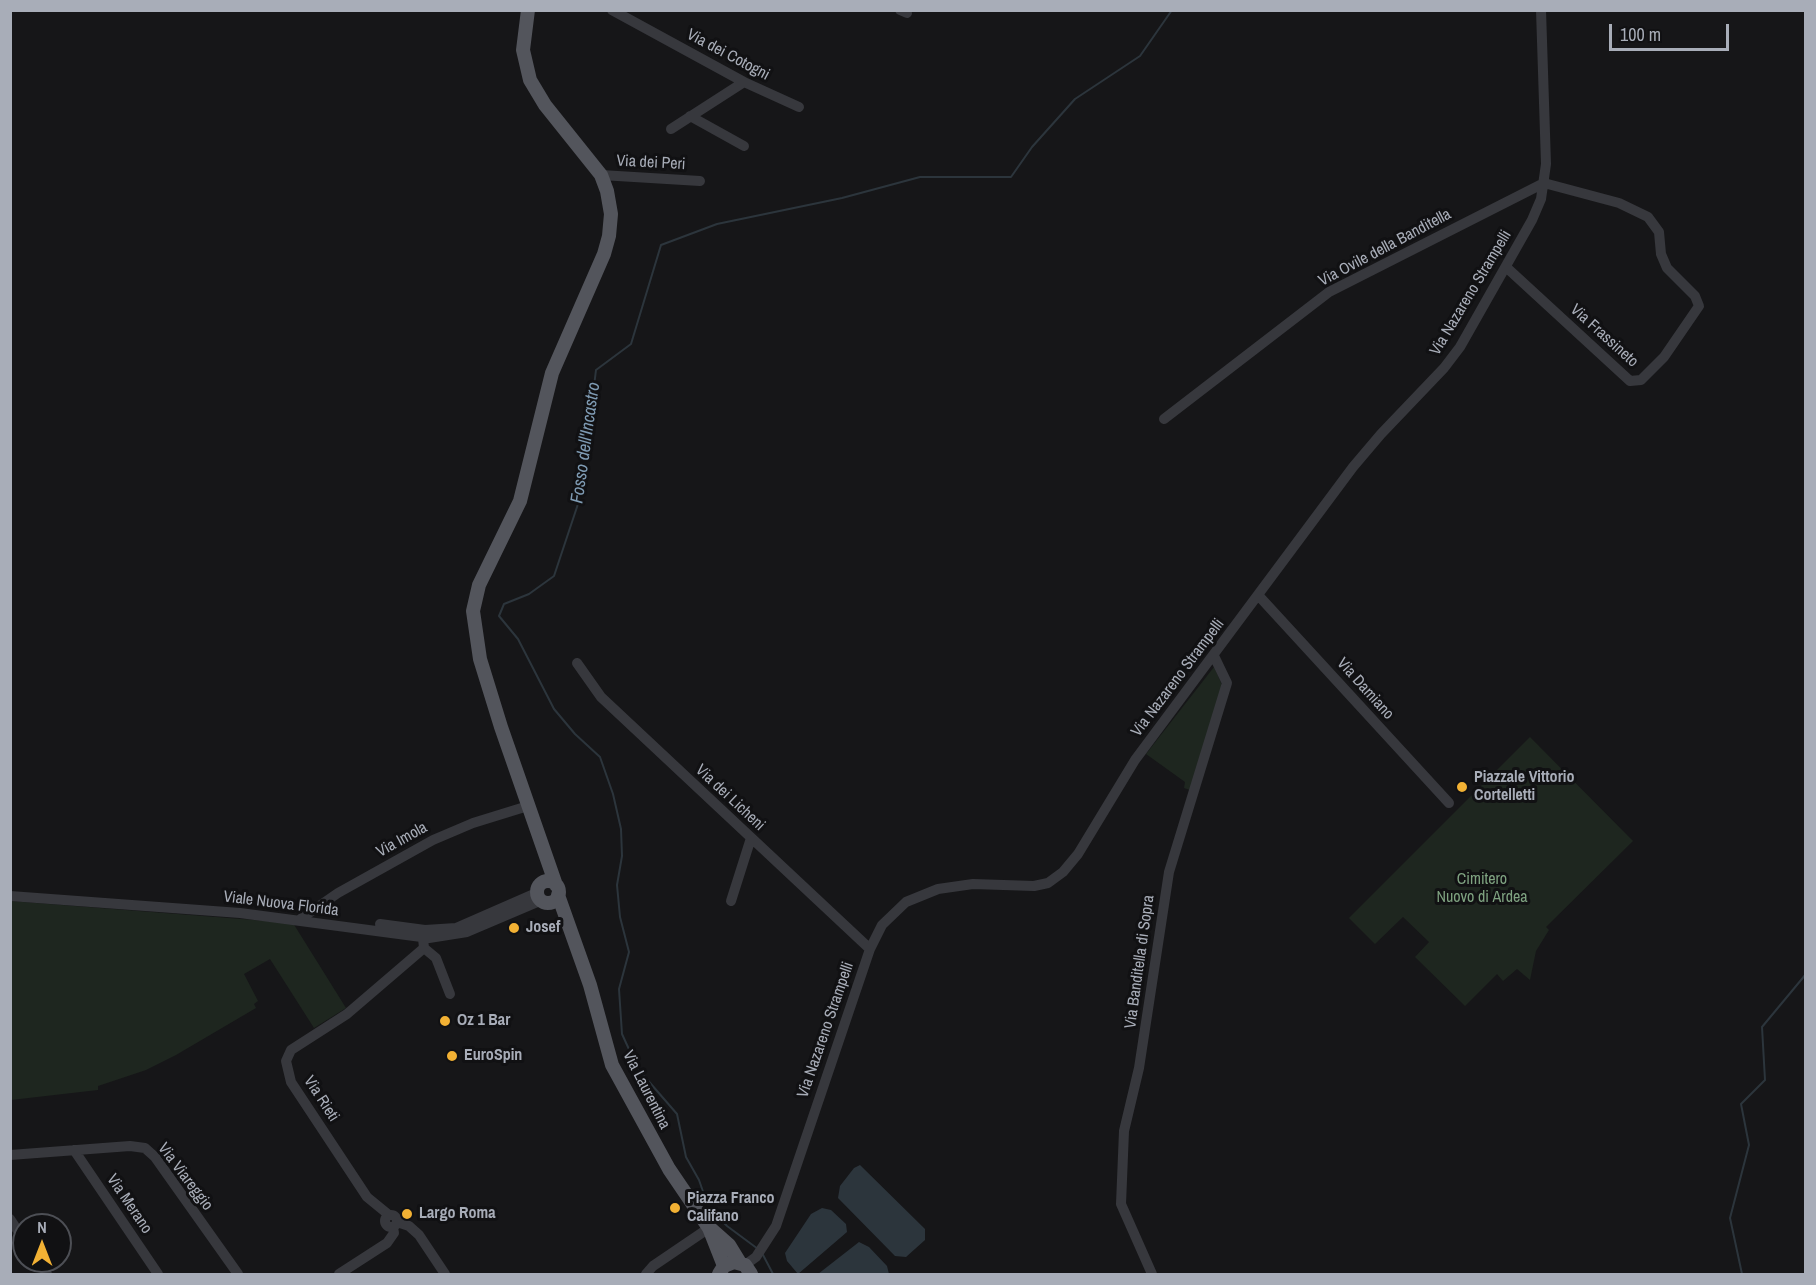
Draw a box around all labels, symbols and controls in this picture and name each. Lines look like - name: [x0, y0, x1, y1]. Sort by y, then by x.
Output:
- scale bar: [1612, 12, 1732, 50]
- text: 100 m: [1620, 22, 1661, 47]
- street label: Via dei Cotogni: [683, 25, 773, 85]
- street label: Via dei Peri: [616, 152, 686, 174]
- street label: Via Ovile della Banditella: [1316, 205, 1454, 291]
- street label: Via Nazareno Strampelli: [1426, 227, 1516, 359]
- street label: Via Frassineto: [1566, 300, 1642, 372]
- water label: Fosso dell'Incastro: [567, 381, 605, 505]
- street label: Via Nazareno Strampelli: [1127, 615, 1229, 741]
- street label: Via Damiano: [1332, 654, 1398, 724]
- street label: Via dei Licheni: [691, 761, 769, 835]
- place label: Piazzale Vittorio Cortelletti: [1474, 768, 1574, 806]
- marker: Piazzale Vittorio Cortelletti: [1455, 780, 1469, 794]
- street label: Via Imola: [373, 818, 431, 862]
- park label: Cimitero Nuovo di Ardea: [1436, 870, 1528, 908]
- street label: Viale Nuova Florida: [222, 887, 340, 921]
- street label: Via Banditella di Sopra: [1121, 894, 1159, 1030]
- place label: Josef: [526, 918, 560, 938]
- marker: Josef: [507, 921, 521, 935]
- street label: Via Nazareno Strampelli: [794, 959, 858, 1101]
- place label: Oz 1 Bar: [457, 1011, 510, 1031]
- marker: Oz 1 Bar: [438, 1014, 452, 1028]
- place label: EuroSpin: [464, 1046, 522, 1066]
- street label: Via Laurentina: [618, 1047, 674, 1133]
- marker: EuroSpin: [445, 1049, 459, 1063]
- street label: Via Rieti: [299, 1072, 343, 1126]
- street label: Via Viareggio: [153, 1139, 217, 1215]
- street label: Via Merano: [102, 1171, 156, 1237]
- place label: Piazza Franco Califano: [687, 1189, 775, 1227]
- marker: Piazza Franco Califano: [668, 1201, 682, 1215]
- place label: Largo Roma: [419, 1204, 496, 1224]
- marker: Largo Roma: [400, 1207, 414, 1221]
- north arrow: [12, 1213, 72, 1273]
- text: N: [37, 1216, 47, 1238]

